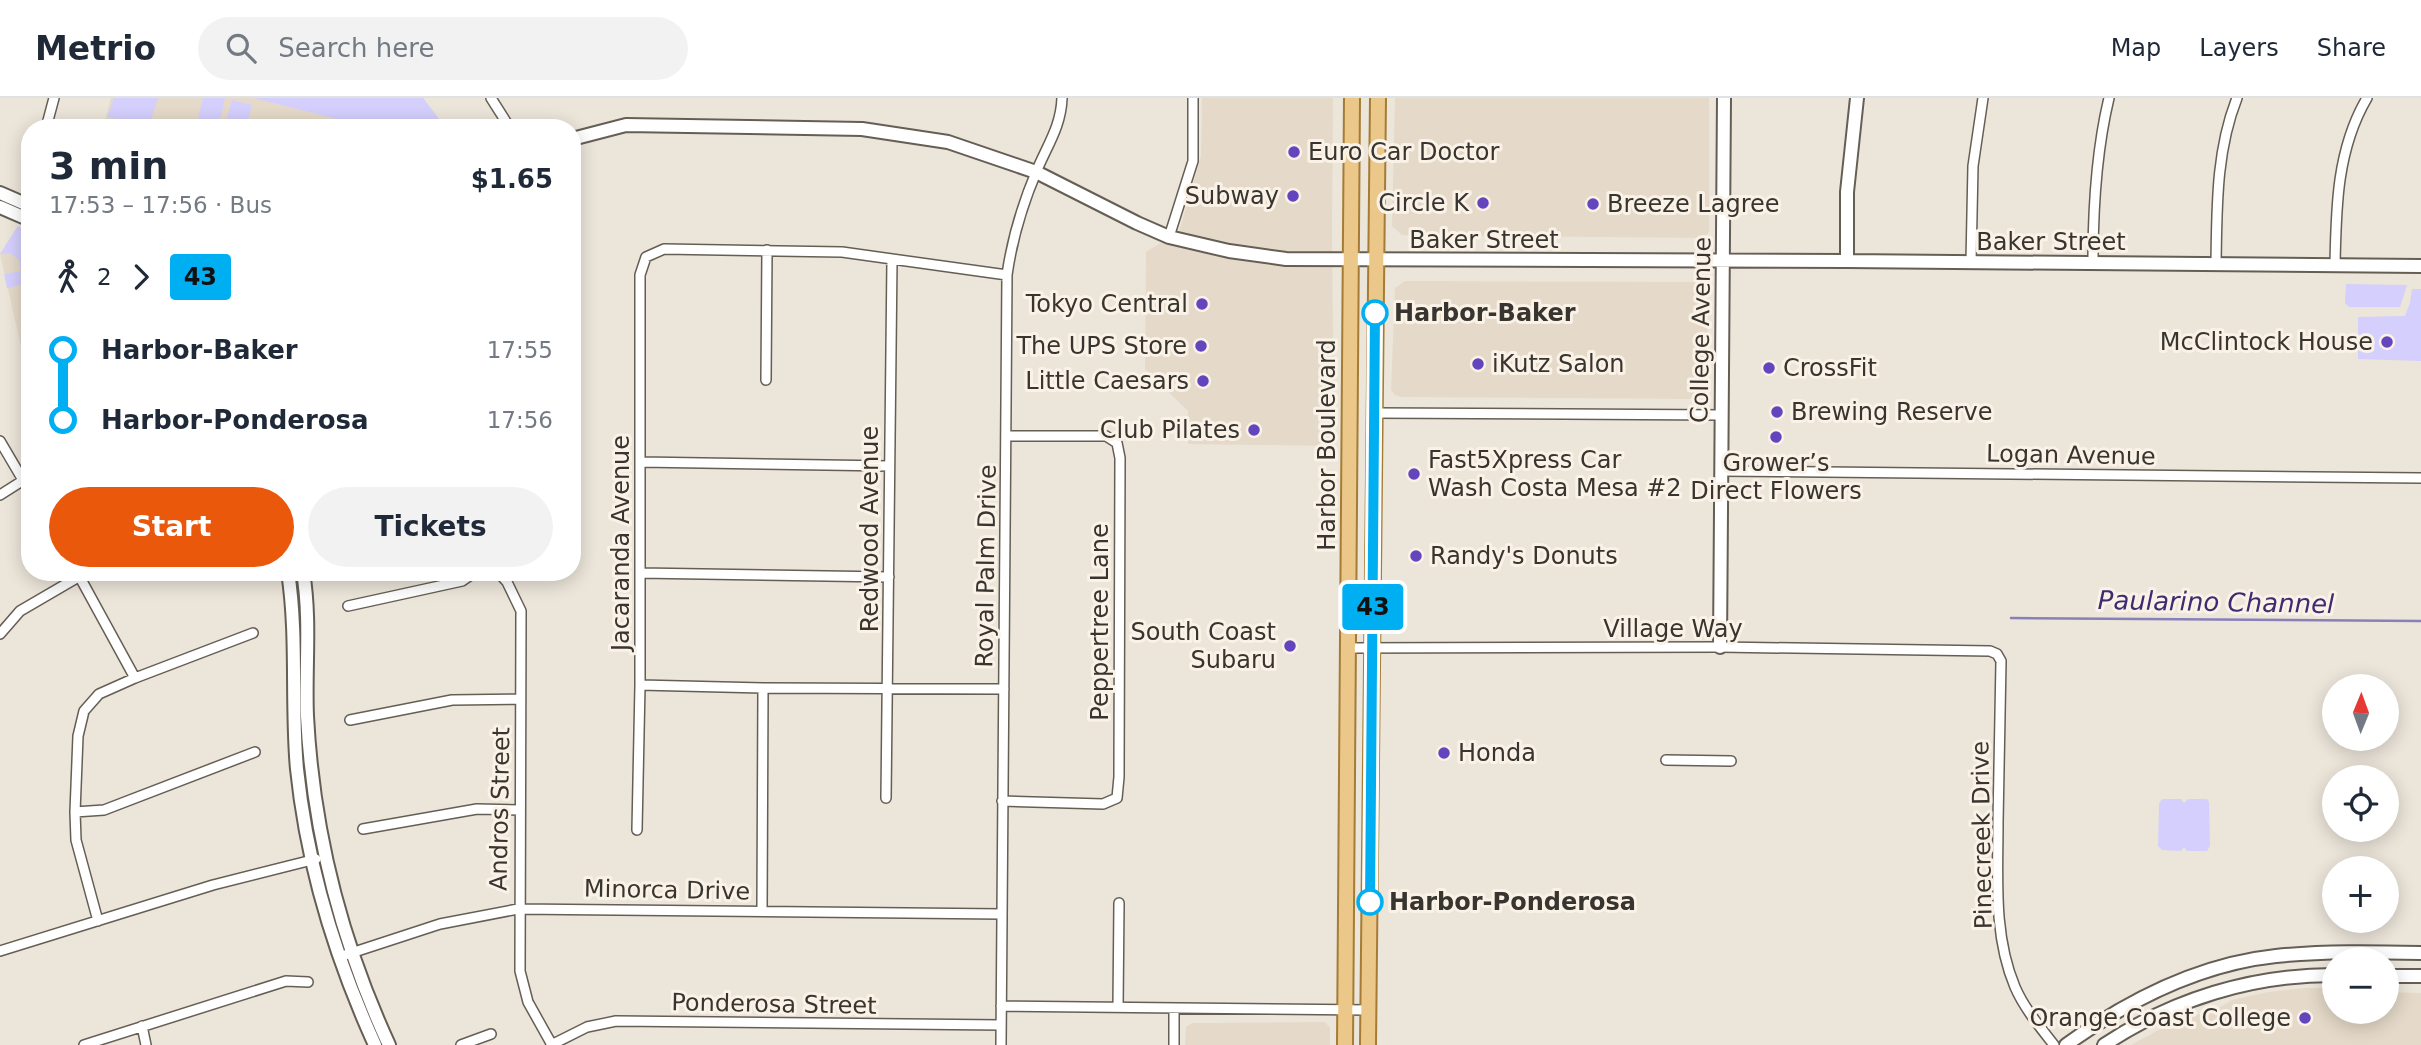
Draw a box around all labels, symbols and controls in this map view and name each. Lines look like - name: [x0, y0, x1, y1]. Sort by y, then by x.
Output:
- search box: [198, 17, 688, 80]
- text: Metrio: [35, 29, 156, 68]
- icon: search: [222, 29, 260, 67]
- text: Search here: [278, 33, 434, 63]
- text: Map: [2111, 34, 2161, 62]
- text: Layers: [2199, 34, 2279, 62]
- text: Share: [2317, 34, 2386, 62]
- place label: Euro Car Doctor: [1308, 138, 1499, 166]
- text: 3 min: [49, 144, 168, 188]
- marker: Euro Car Doctor: [1286, 144, 1302, 160]
- text: $1.65: [471, 164, 553, 194]
- place label: Subway: [1185, 182, 1279, 210]
- marker: Subway: [1285, 188, 1301, 204]
- place label: Circle K: [1378, 189, 1470, 217]
- place label: Breeze Lagree: [1607, 190, 1780, 218]
- text: 17:53 – 17:56 · Bus: [49, 192, 272, 218]
- marker: Circle K: [1475, 195, 1491, 211]
- marker: Breeze Lagree: [1585, 196, 1601, 212]
- street label: Baker Street: [1409, 226, 1559, 254]
- street label: Baker Street: [1976, 228, 2126, 256]
- street label: College Avenue: [1685, 237, 1717, 423]
- icon: walk: [49, 258, 87, 296]
- icon: forward: [122, 258, 160, 296]
- text: 43: [184, 263, 217, 291]
- text: 2: [97, 264, 112, 290]
- place label: Tokyo Central: [1025, 290, 1188, 318]
- marker: Tokyo Central: [1194, 296, 1210, 312]
- place label: Harbor-Baker: [1394, 299, 1576, 327]
- marker: Harbor-Baker: [1362, 300, 1388, 326]
- place label: McClintock House: [2160, 328, 2373, 356]
- place label: The UPS Store: [1015, 332, 1187, 360]
- marker: McClintock House: [2379, 334, 2395, 350]
- text: Harbor-Baker: [101, 335, 298, 365]
- text: 17:55: [487, 337, 553, 363]
- marker: The UPS Store: [1193, 338, 1209, 354]
- street label: Harbor Boulevard: [1313, 339, 1341, 551]
- place label: iKutz Salon: [1492, 350, 1625, 378]
- place label: CrossFit: [1783, 354, 1877, 382]
- marker: iKutz Salon: [1470, 356, 1486, 372]
- marker: CrossFit: [1761, 360, 1777, 376]
- place label: Little Caesars: [1025, 367, 1189, 395]
- marker: Little Caesars: [1195, 373, 1211, 389]
- place label: Brewing Reserve: [1791, 398, 1992, 426]
- marker: Brewing Reserve: [1769, 404, 1785, 420]
- text: Harbor-Ponderosa: [101, 405, 369, 435]
- text: 17:56: [487, 407, 553, 433]
- place label: Club Pilates: [1100, 416, 1240, 444]
- marker: Club Pilates: [1246, 422, 1262, 438]
- street label: Redwood Avenue: [856, 426, 884, 632]
- marker: Grower’s Direct Flowers: [1768, 429, 1784, 445]
- street label: Jacaranda Avenue: [607, 435, 635, 653]
- street label: Logan Avenue: [1986, 440, 2156, 470]
- place label: Fast5Xpress Car Wash Costa Mesa #2: [1428, 446, 1682, 502]
- place label: Grower’s Direct Flowers: [1690, 449, 1862, 505]
- street label: Royal Palm Drive: [970, 464, 1002, 668]
- marker: Fast5Xpress Car Wash Costa Mesa #2: [1406, 466, 1422, 482]
- button: Start: [49, 487, 294, 567]
- button: Tickets: [308, 487, 553, 567]
- street label: Peppertree Lane: [1086, 523, 1114, 721]
- place label: Randy's Donuts: [1430, 542, 1618, 570]
- marker: Randy's Donuts: [1408, 548, 1424, 564]
- line badge: 43: [1342, 584, 1404, 630]
- water label: Paularino Channel: [2097, 585, 2335, 619]
- text: 43: [1356, 593, 1390, 621]
- street label: Village Way: [1603, 615, 1743, 643]
- place label: South Coast Subaru: [1131, 618, 1276, 674]
- marker: South Coast Subaru: [1282, 638, 1298, 654]
- north arrow: [2322, 674, 2399, 751]
- map controls: [2322, 674, 2399, 1024]
- street label: Andros Street: [485, 727, 515, 891]
- place label: Honda: [1458, 739, 1536, 767]
- street label: Pinecreek Drive: [1966, 741, 1998, 929]
- marker: Honda: [1436, 745, 1452, 761]
- button: locate: [2322, 765, 2399, 842]
- button: +: [2322, 856, 2399, 933]
- street label: Minorca Drive: [584, 875, 750, 905]
- place label: Harbor-Ponderosa: [1389, 888, 1636, 916]
- marker: Harbor-Ponderosa: [1357, 889, 1383, 915]
- button: −: [2322, 947, 2399, 1024]
- street label: Ponderosa Street: [671, 988, 877, 1020]
- place label: Orange Coast College: [2029, 1004, 2291, 1032]
- marker: Orange Coast College: [2297, 1010, 2313, 1026]

